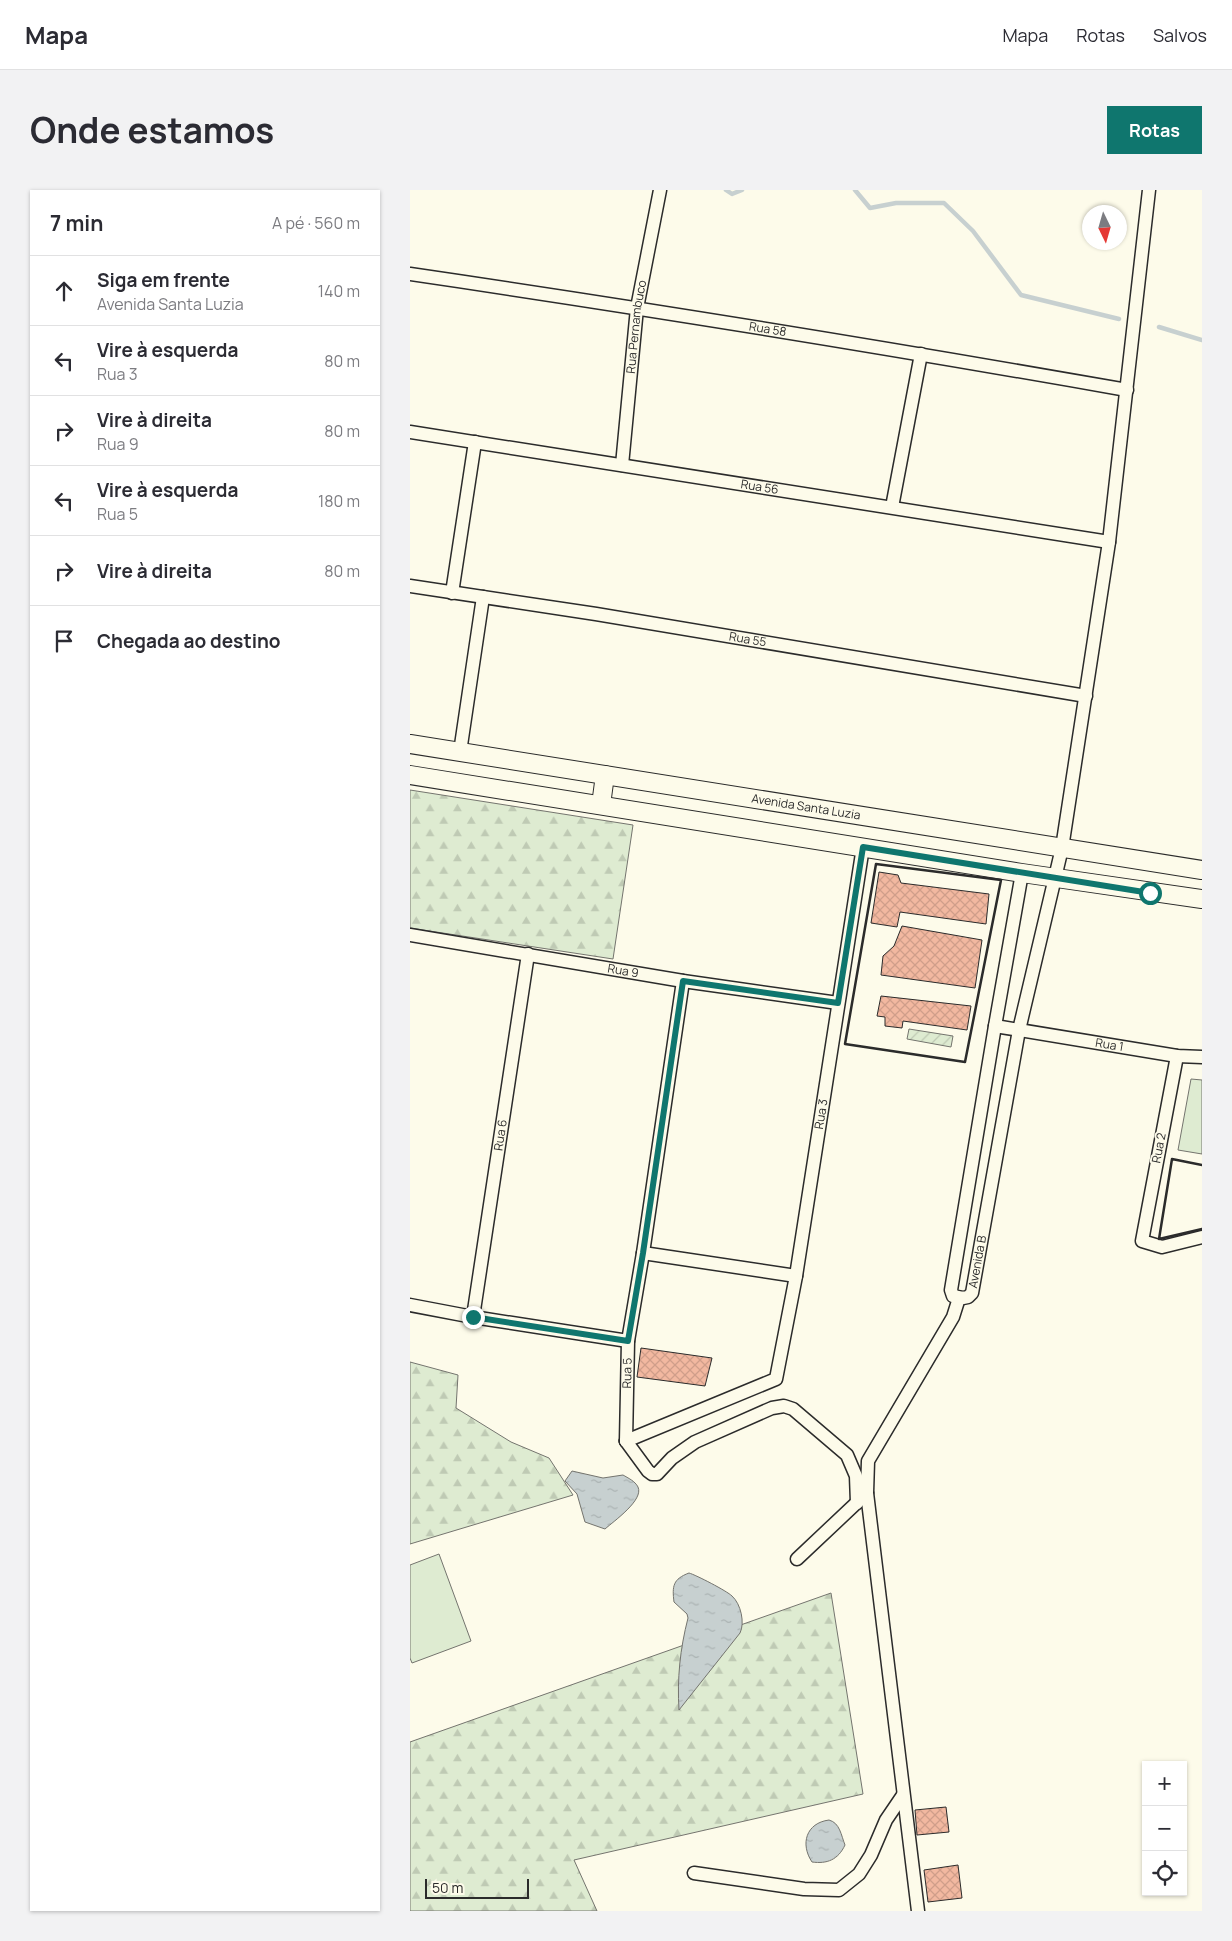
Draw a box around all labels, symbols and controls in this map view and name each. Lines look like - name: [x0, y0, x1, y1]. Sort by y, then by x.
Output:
- text: Mapa: [25, 18, 88, 51]
- text: Mapa: [1002, 23, 1048, 47]
- text: Rotas: [1076, 23, 1125, 47]
- text: Salvos: [1153, 23, 1207, 47]
- text: Onde estamos: [30, 106, 274, 154]
- button: Rotas: [1107, 106, 1202, 154]
- north arrow: [1082, 205, 1127, 250]
- text: 7 min: [50, 209, 103, 237]
- text: A pé · 560 m: [272, 212, 360, 234]
- text: Siga em frente: [97, 267, 230, 293]
- icon: ahead: [50, 277, 78, 305]
- street label: Rua Pernambuco: [622, 278, 650, 374]
- text: 140 m: [318, 280, 360, 302]
- text: Avenida Santa Luzia: [97, 293, 244, 315]
- street label: Rua 58: [748, 317, 788, 340]
- text: Vire à esquerda: [97, 337, 238, 363]
- icon: left: [50, 347, 78, 375]
- text: 80 m: [324, 350, 360, 372]
- text: Rua 3: [97, 363, 138, 385]
- text: Vire à direita: [97, 407, 212, 433]
- icon: right: [50, 417, 78, 445]
- text: 80 m: [324, 420, 360, 442]
- text: Rua 9: [97, 433, 139, 455]
- street label: Rua 56: [740, 475, 780, 498]
- text: Vire à esquerda: [97, 477, 238, 503]
- icon: left: [50, 487, 78, 515]
- text: 180 m: [318, 490, 360, 512]
- text: Rua 5: [97, 503, 138, 525]
- icon: right: [50, 557, 78, 585]
- text: Vire à direita: [97, 558, 212, 584]
- text: 80 m: [324, 560, 360, 582]
- icon: arrive: [50, 627, 78, 655]
- street label: Rua 55: [728, 627, 768, 650]
- text: Chegada ao destino: [97, 628, 280, 654]
- street label: Avenida Santa Luzia: [750, 789, 862, 824]
- route start: [1139, 882, 1162, 905]
- street label: Rua 9: [606, 959, 640, 981]
- street label: Rua 1: [1094, 1034, 1125, 1055]
- street label: Rua 3: [810, 1098, 832, 1130]
- street label: Rua 6: [489, 1118, 511, 1152]
- street label: Rua 2: [1147, 1131, 1170, 1165]
- street label: Avenida B: [964, 1234, 990, 1289]
- route end: [462, 1306, 485, 1329]
- street label: Rua 5: [618, 1357, 636, 1389]
- map controls: [1142, 1761, 1187, 1896]
- button: +: [1142, 1761, 1187, 1806]
- button: −: [1142, 1806, 1187, 1851]
- button: locate: [1142, 1851, 1187, 1896]
- scale bar: [425, 1876, 529, 1899]
- text: 50 m: [432, 1878, 463, 1897]

